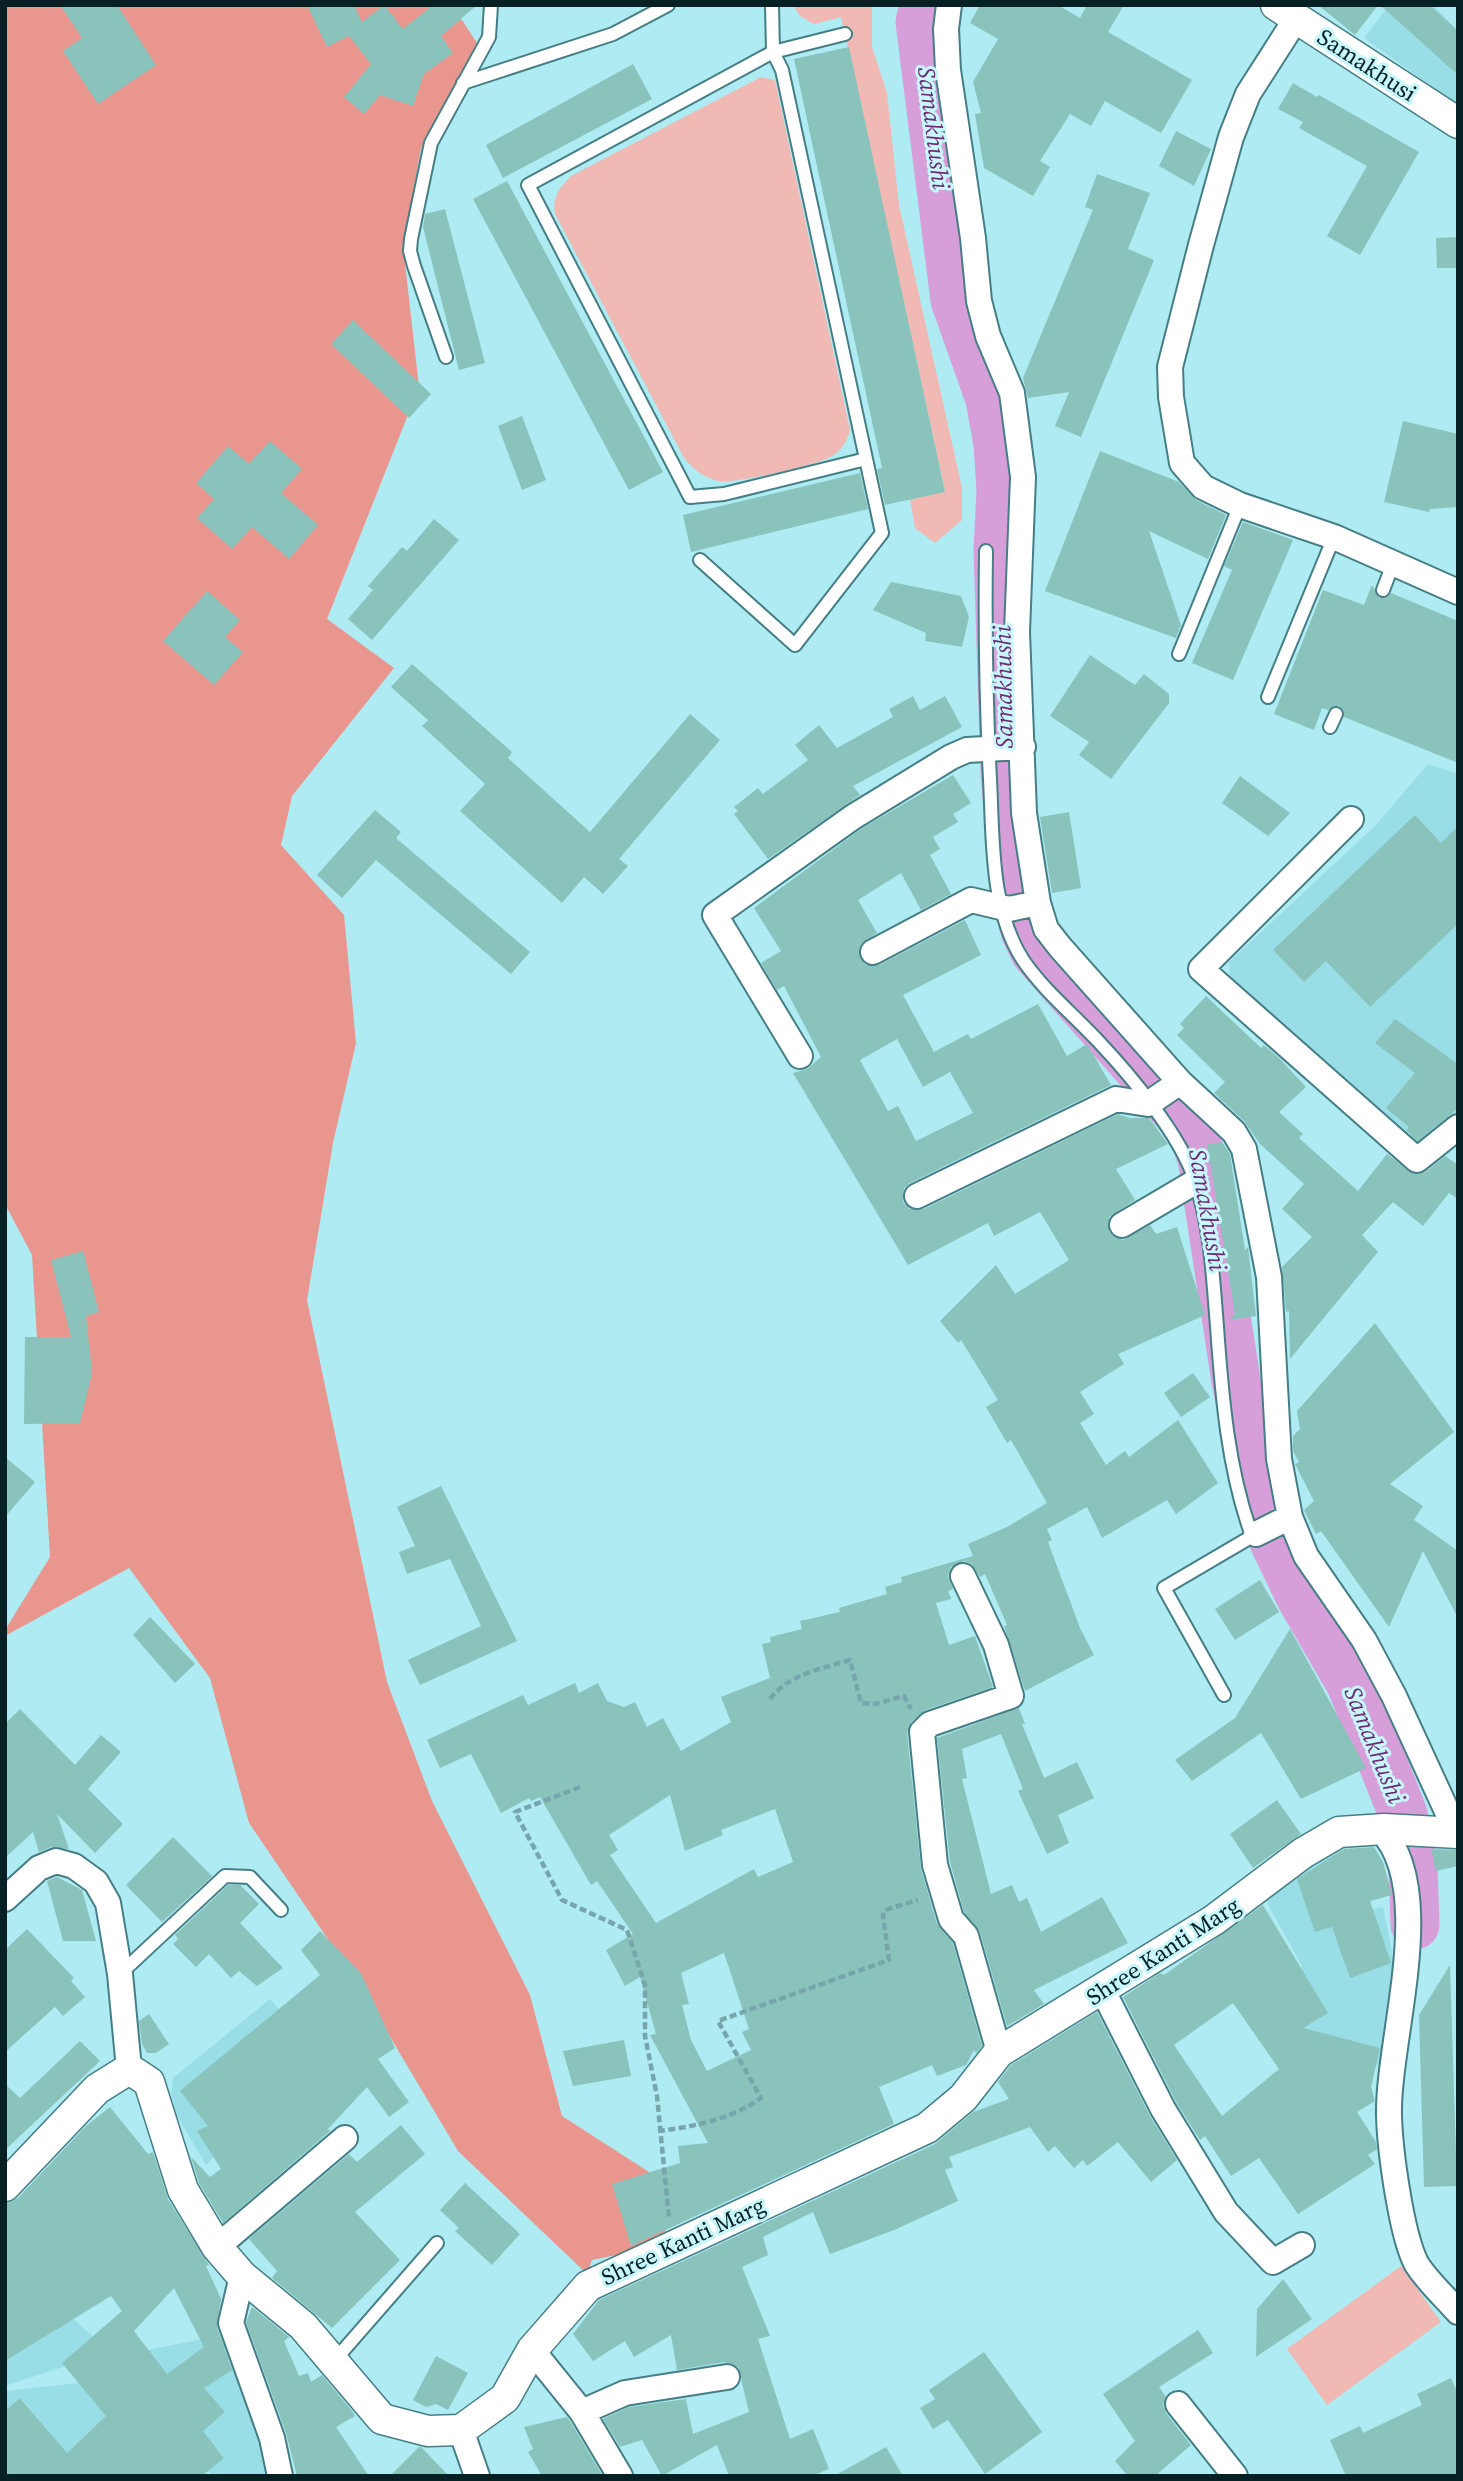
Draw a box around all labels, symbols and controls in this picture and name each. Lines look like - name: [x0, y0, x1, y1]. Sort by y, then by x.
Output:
- street label: Samakhusi: [1311, 21, 1423, 109]
- water label: Samakhushi: [910, 65, 958, 192]
- water label: Samakhushi: [985, 624, 1021, 749]
- water label: Samakhushi: [1181, 1146, 1235, 1274]
- water label: Samakhushi: [1337, 1682, 1414, 1809]
- street label: Shree Kanti Marg: [1080, 1889, 1246, 2013]
- street label: Shree Kanti Marg: [596, 2189, 770, 2293]

